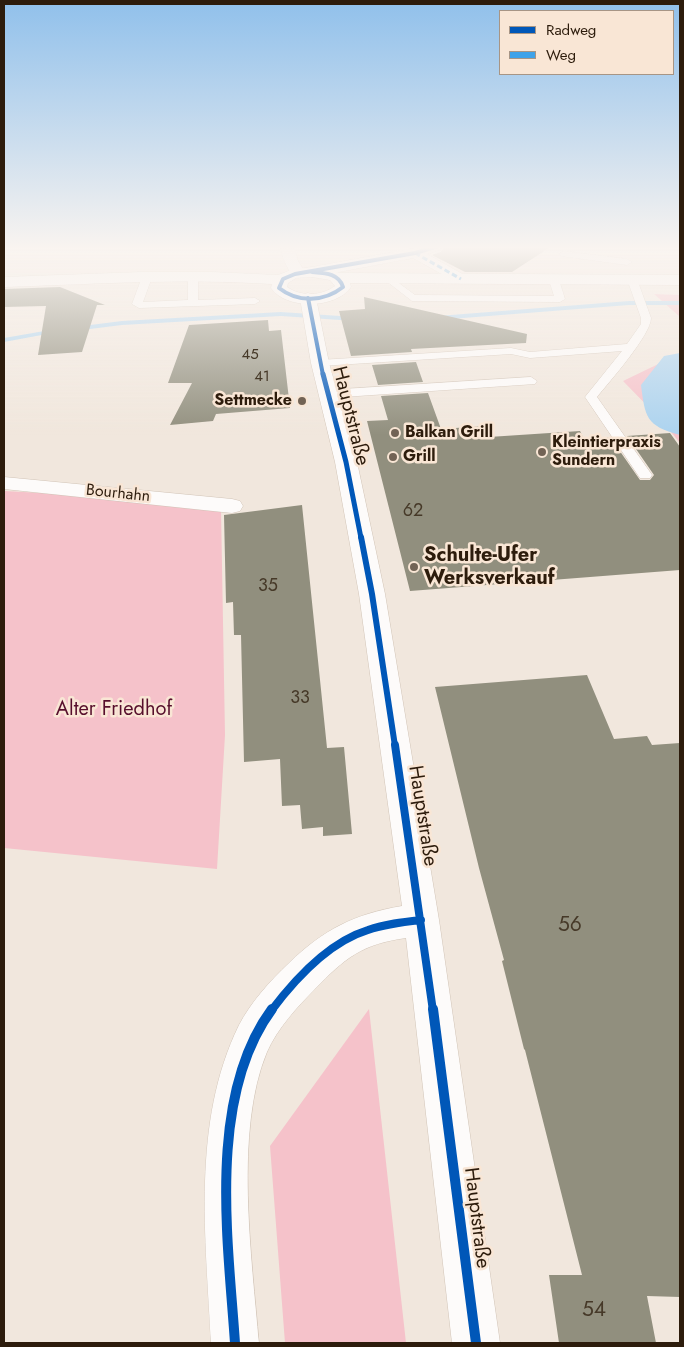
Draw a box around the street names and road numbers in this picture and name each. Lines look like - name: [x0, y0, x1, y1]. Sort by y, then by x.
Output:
- street label: Hauptstraße: [326, 364, 374, 468]
- street label: Bourhahn: [85, 481, 151, 507]
- street label: Hauptstraße: [402, 764, 442, 868]
- street label: Hauptstraße: [458, 1166, 494, 1270]

